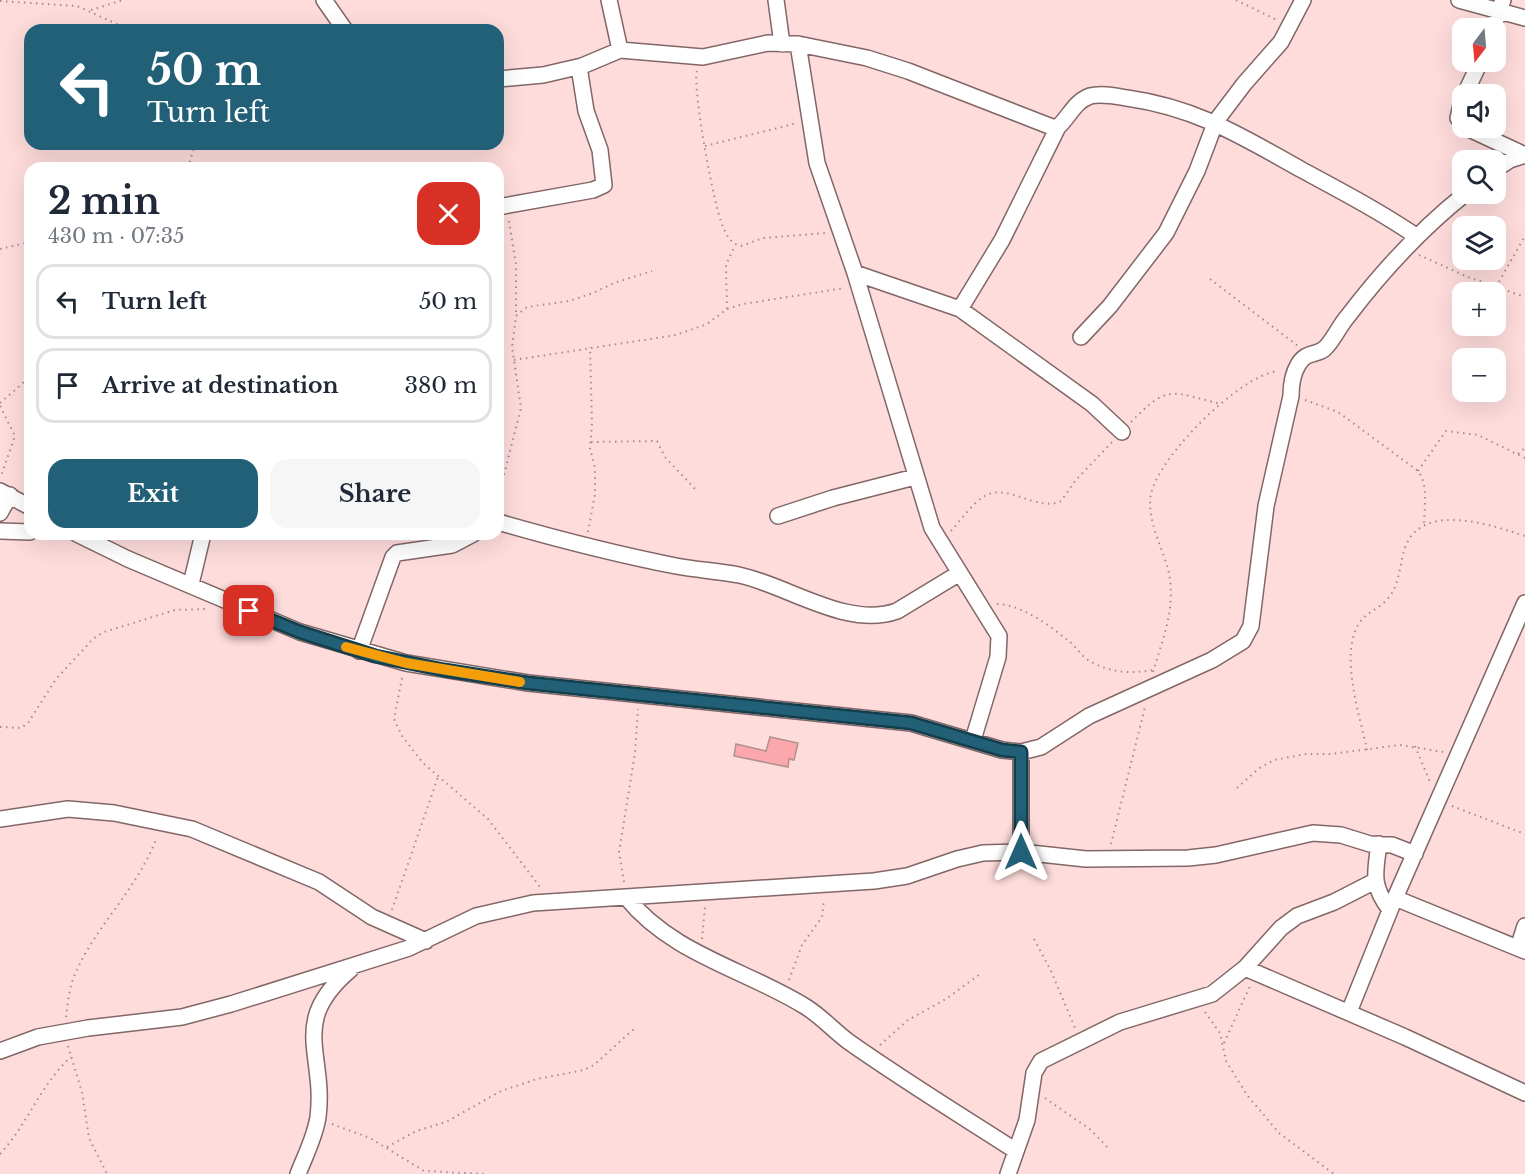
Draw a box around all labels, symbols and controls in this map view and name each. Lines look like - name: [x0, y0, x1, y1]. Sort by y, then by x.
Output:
- north arrow: [1452, 18, 1506, 72]
- map controls: [1452, 18, 1506, 402]
- text: 50 m: [147, 44, 261, 96]
- icon: left: [48, 48, 126, 126]
- button: sound: [1452, 84, 1506, 138]
- text: Turn left: [147, 96, 270, 129]
- button: search: [1452, 150, 1506, 204]
- text: 2 min: [48, 179, 160, 224]
- button: close: [417, 182, 480, 245]
- button: layers: [1452, 216, 1506, 270]
- text: 430 m · 07:35: [48, 224, 184, 248]
- button: +: [1452, 282, 1506, 336]
- icon: left: [51, 285, 84, 318]
- text: Turn left: [102, 288, 207, 315]
- text: 50 m: [419, 288, 477, 315]
- button: −: [1452, 348, 1506, 402]
- icon: arrive: [51, 369, 84, 402]
- text: Arrive at destination: [102, 372, 339, 399]
- text: 380 m: [404, 372, 477, 399]
- button: Exit: [48, 459, 258, 528]
- button: Share: [270, 459, 480, 528]
- pin: [223, 585, 274, 636]
- icon: arrive: [232, 594, 265, 627]
- position arrow: [989, 820, 1053, 884]

